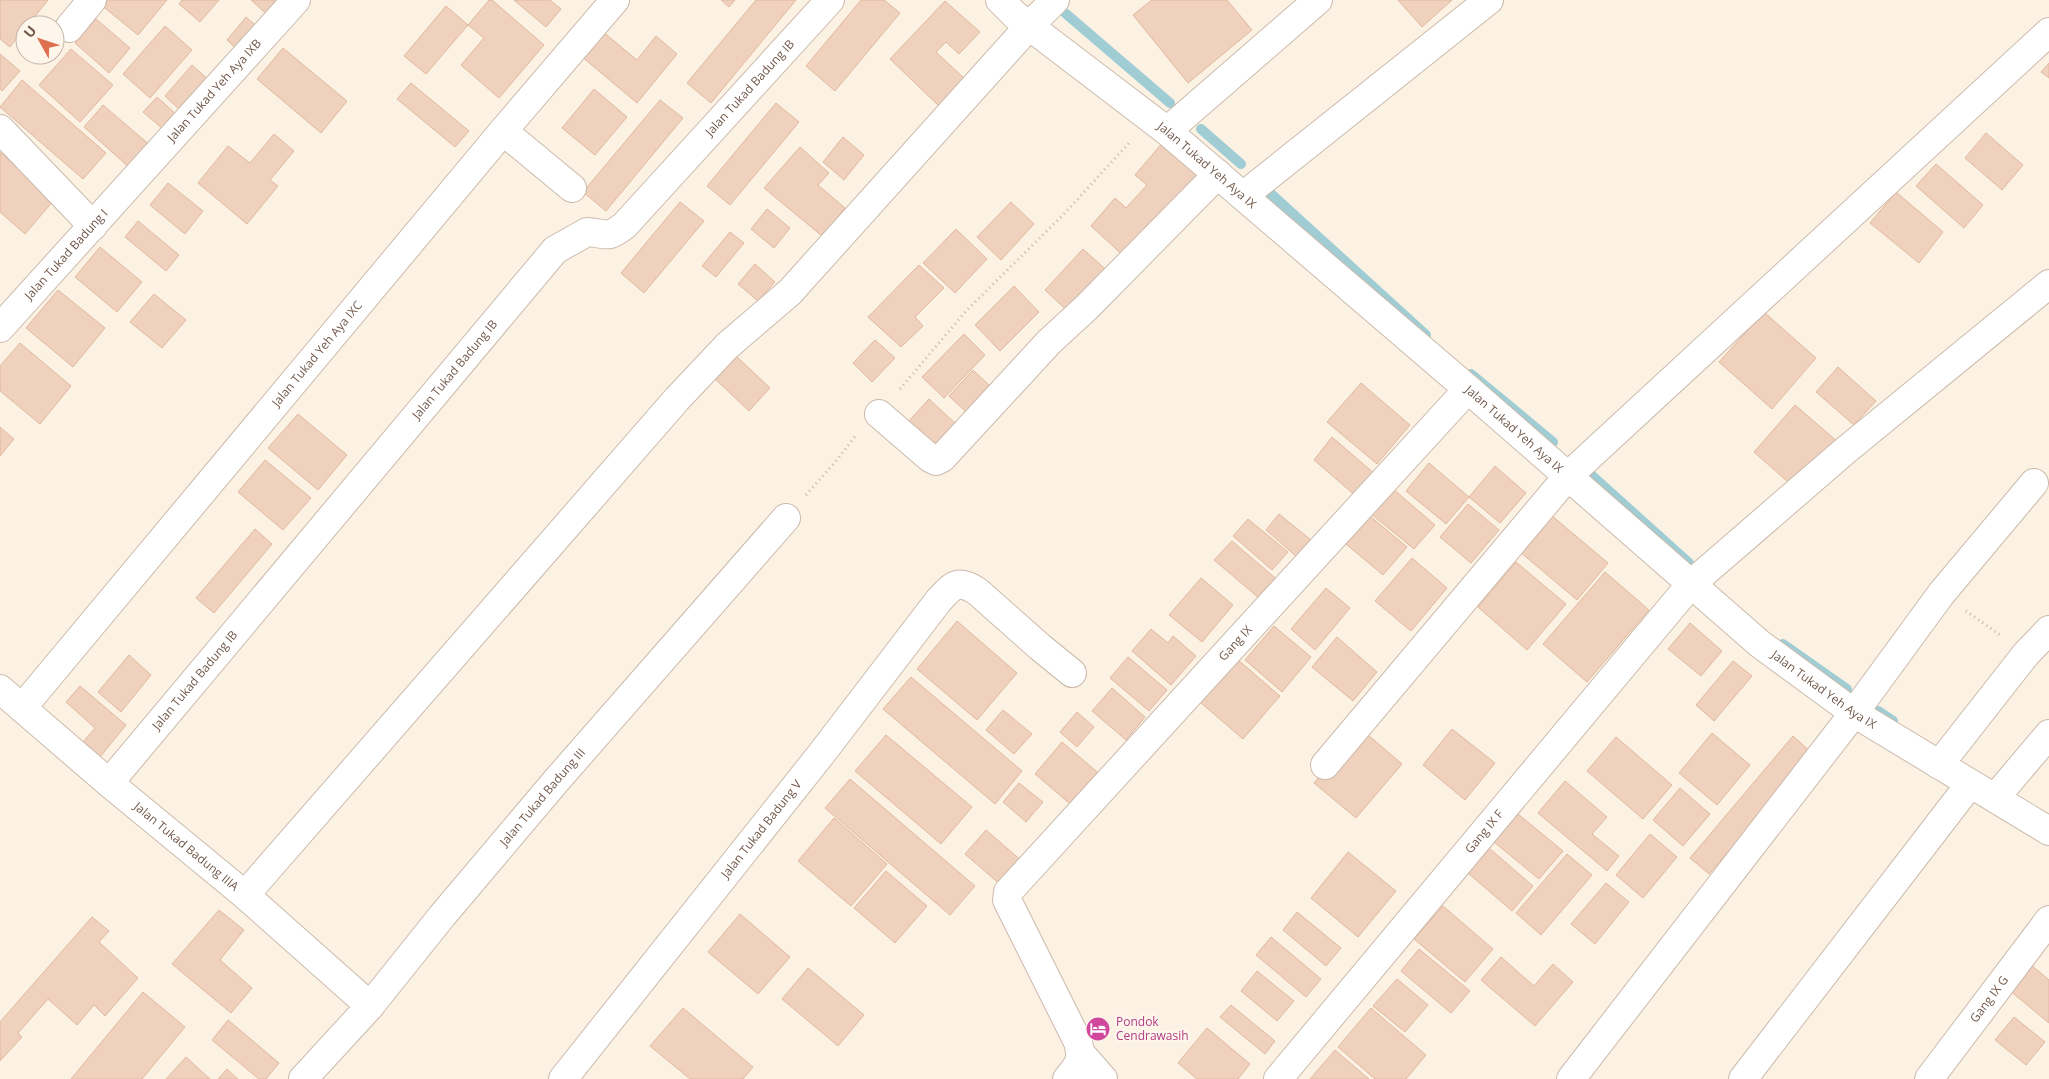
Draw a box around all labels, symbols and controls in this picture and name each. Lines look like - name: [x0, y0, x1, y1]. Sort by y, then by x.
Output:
- north arrow: [15, 15, 65, 65]
- text: U: [19, 21, 40, 41]
- street label: Jalan Tukad Yeh Aya IXB: [163, 35, 265, 146]
- street label: Jalan Tukad Badung IB: [701, 36, 798, 140]
- street label: Jalan Tukad Yeh Aya IX: [1153, 117, 1260, 212]
- street label: Jalan Tukad Badung I: [20, 205, 111, 304]
- street label: Jalan Tukad Yeh Aya IXC: [267, 297, 366, 411]
- street label: Jalan Tukad Badung IB: [407, 316, 501, 423]
- street label: Jalan Tukad Yeh Aya IX: [1461, 381, 1567, 476]
- street label: Gang IX: [1214, 621, 1256, 664]
- street label: Jalan Tukad Badung IB: [147, 626, 241, 734]
- street label: Jalan Tukad Yeh Aya IX: [1767, 646, 1880, 733]
- street label: Jalan Tukad Badung III: [495, 744, 589, 850]
- street label: Jalan Tukad Badung V: [716, 776, 806, 882]
- street label: Jalan Tukad Badung IIIA: [130, 797, 243, 895]
- street label: Gang IX F: [1461, 806, 1507, 857]
- street label: Gang IX G: [1966, 972, 2012, 1026]
- place label: Pondok Cendrawasih: [1116, 1013, 1189, 1044]
- hotel icon: Pondok Cendrawasih: [1085, 1016, 1111, 1042]

